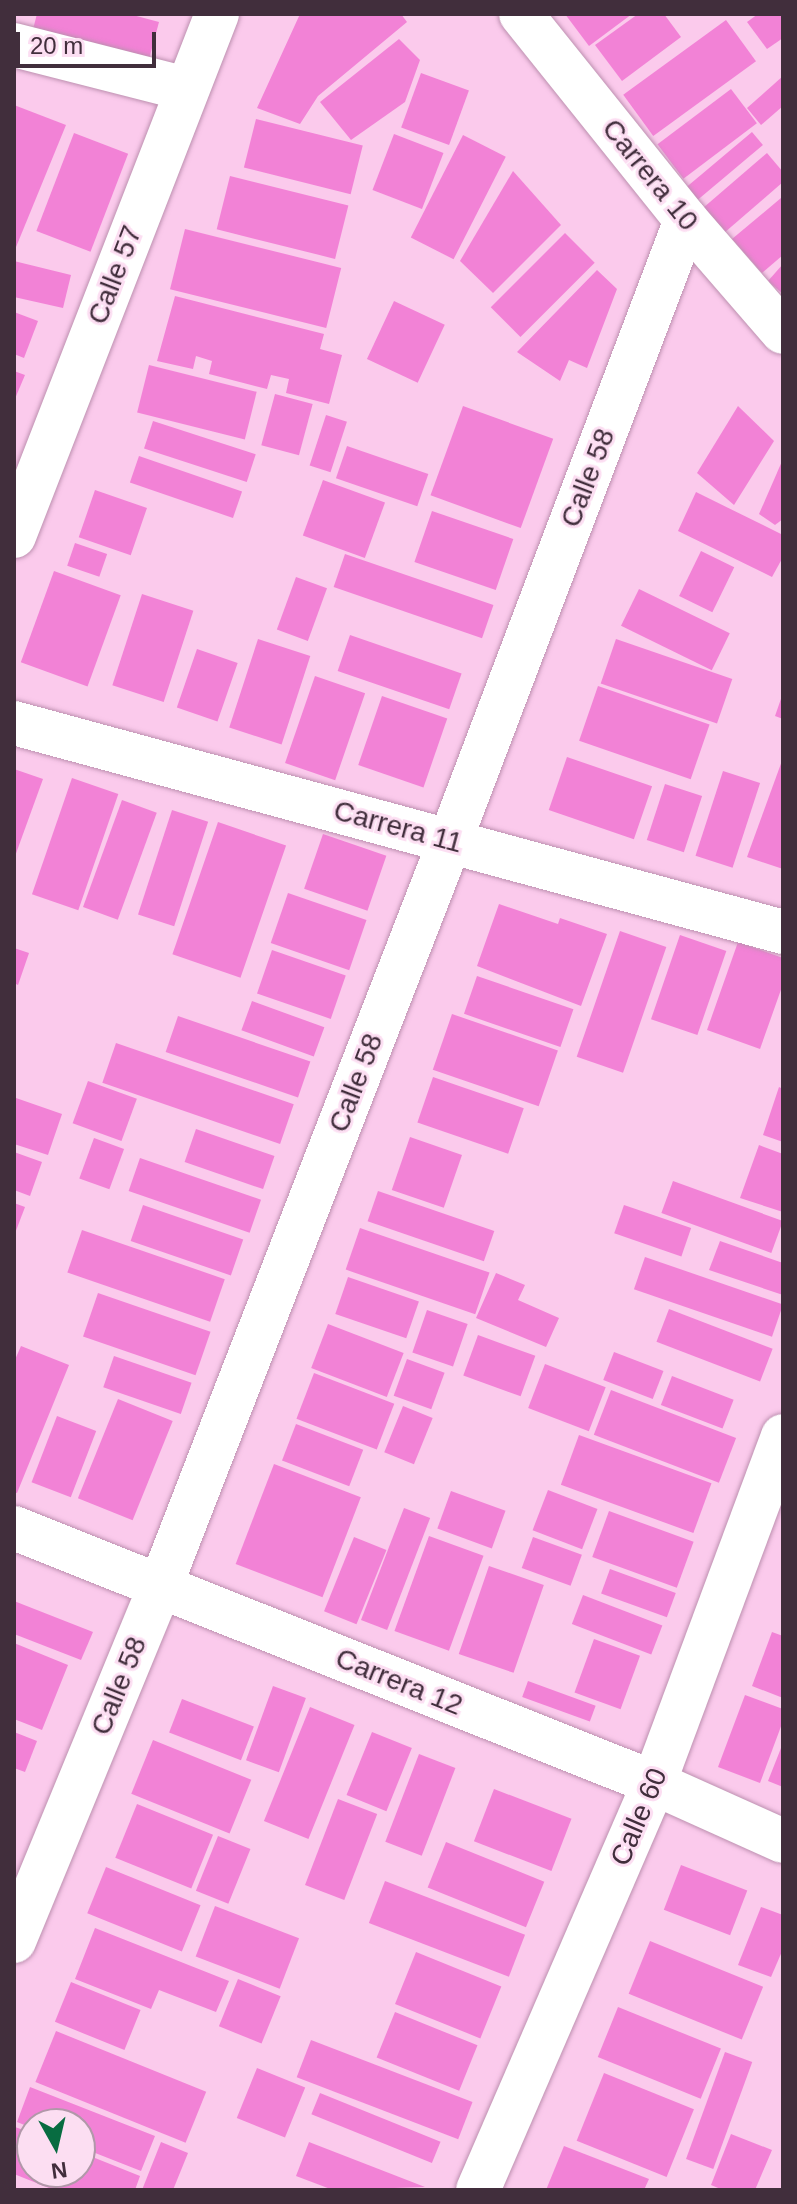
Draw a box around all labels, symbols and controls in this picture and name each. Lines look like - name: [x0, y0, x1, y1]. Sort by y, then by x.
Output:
- scale bar: [20, 16, 160, 66]
- text: 20 m: [30, 32, 83, 59]
- street label: Carrera 10: [595, 112, 705, 238]
- street label: Calle 57: [81, 221, 149, 329]
- street label: Calle 58: [554, 424, 622, 532]
- street label: Carrera 11: [330, 794, 466, 860]
- street label: Calle 58: [322, 1029, 390, 1137]
- street label: Calle 58: [84, 1632, 154, 1740]
- street label: Carrera 12: [331, 1641, 467, 1723]
- street label: Calle 60: [603, 1763, 675, 1871]
- north arrow: [16, 2108, 96, 2188]
- text: N: [50, 2157, 69, 2184]

